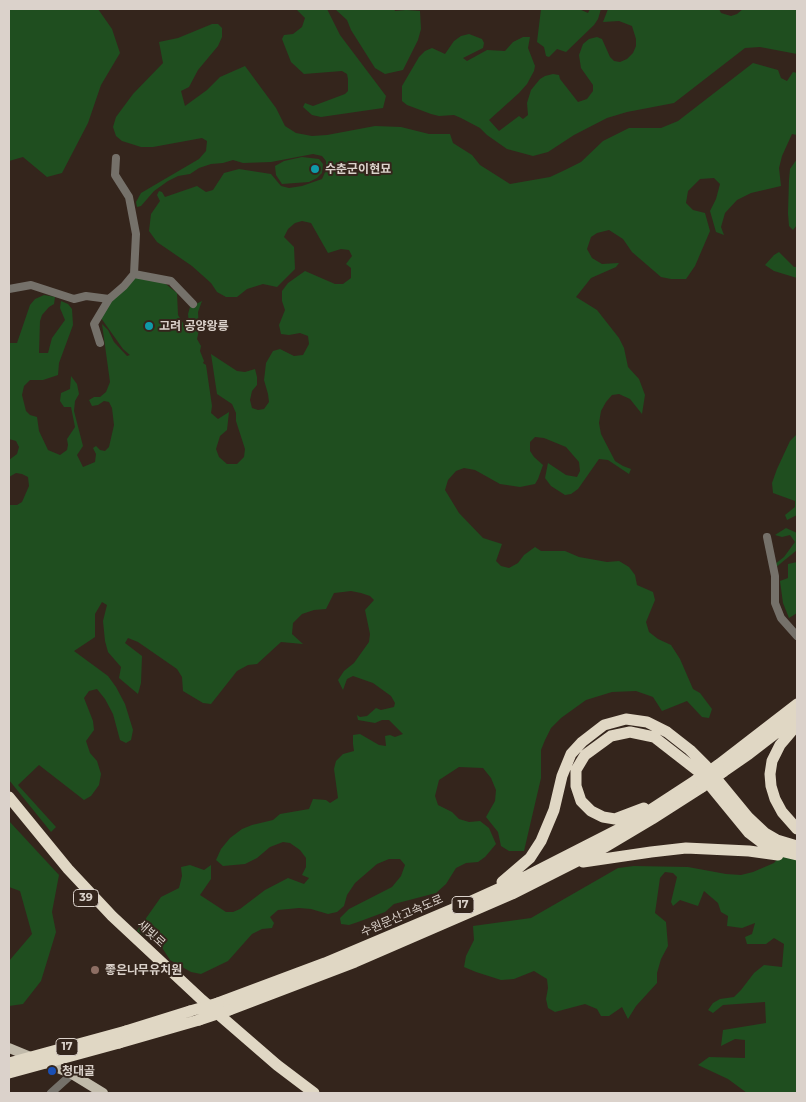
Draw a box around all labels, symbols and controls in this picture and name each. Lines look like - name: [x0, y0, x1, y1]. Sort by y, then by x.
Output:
- place label: 수춘군이현묘: [325, 162, 391, 176]
- marker: 수춘군이현묘: [309, 163, 321, 175]
- place label: 고려 공양왕릉: [159, 319, 229, 333]
- marker: 고려 공양왕릉: [143, 320, 155, 332]
- road number: 39: [74, 890, 98, 906]
- street label: 수원문산고속도로: [359, 892, 445, 940]
- road number: 17: [452, 896, 474, 914]
- street label: 새빛로: [134, 917, 168, 951]
- place label: 좋은나무유치원: [105, 963, 182, 977]
- marker: 좋은나무유치원: [89, 964, 101, 976]
- road number: 17: [56, 1038, 78, 1056]
- place label: 청대골: [62, 1064, 95, 1078]
- marker: 청대골: [46, 1065, 58, 1077]

